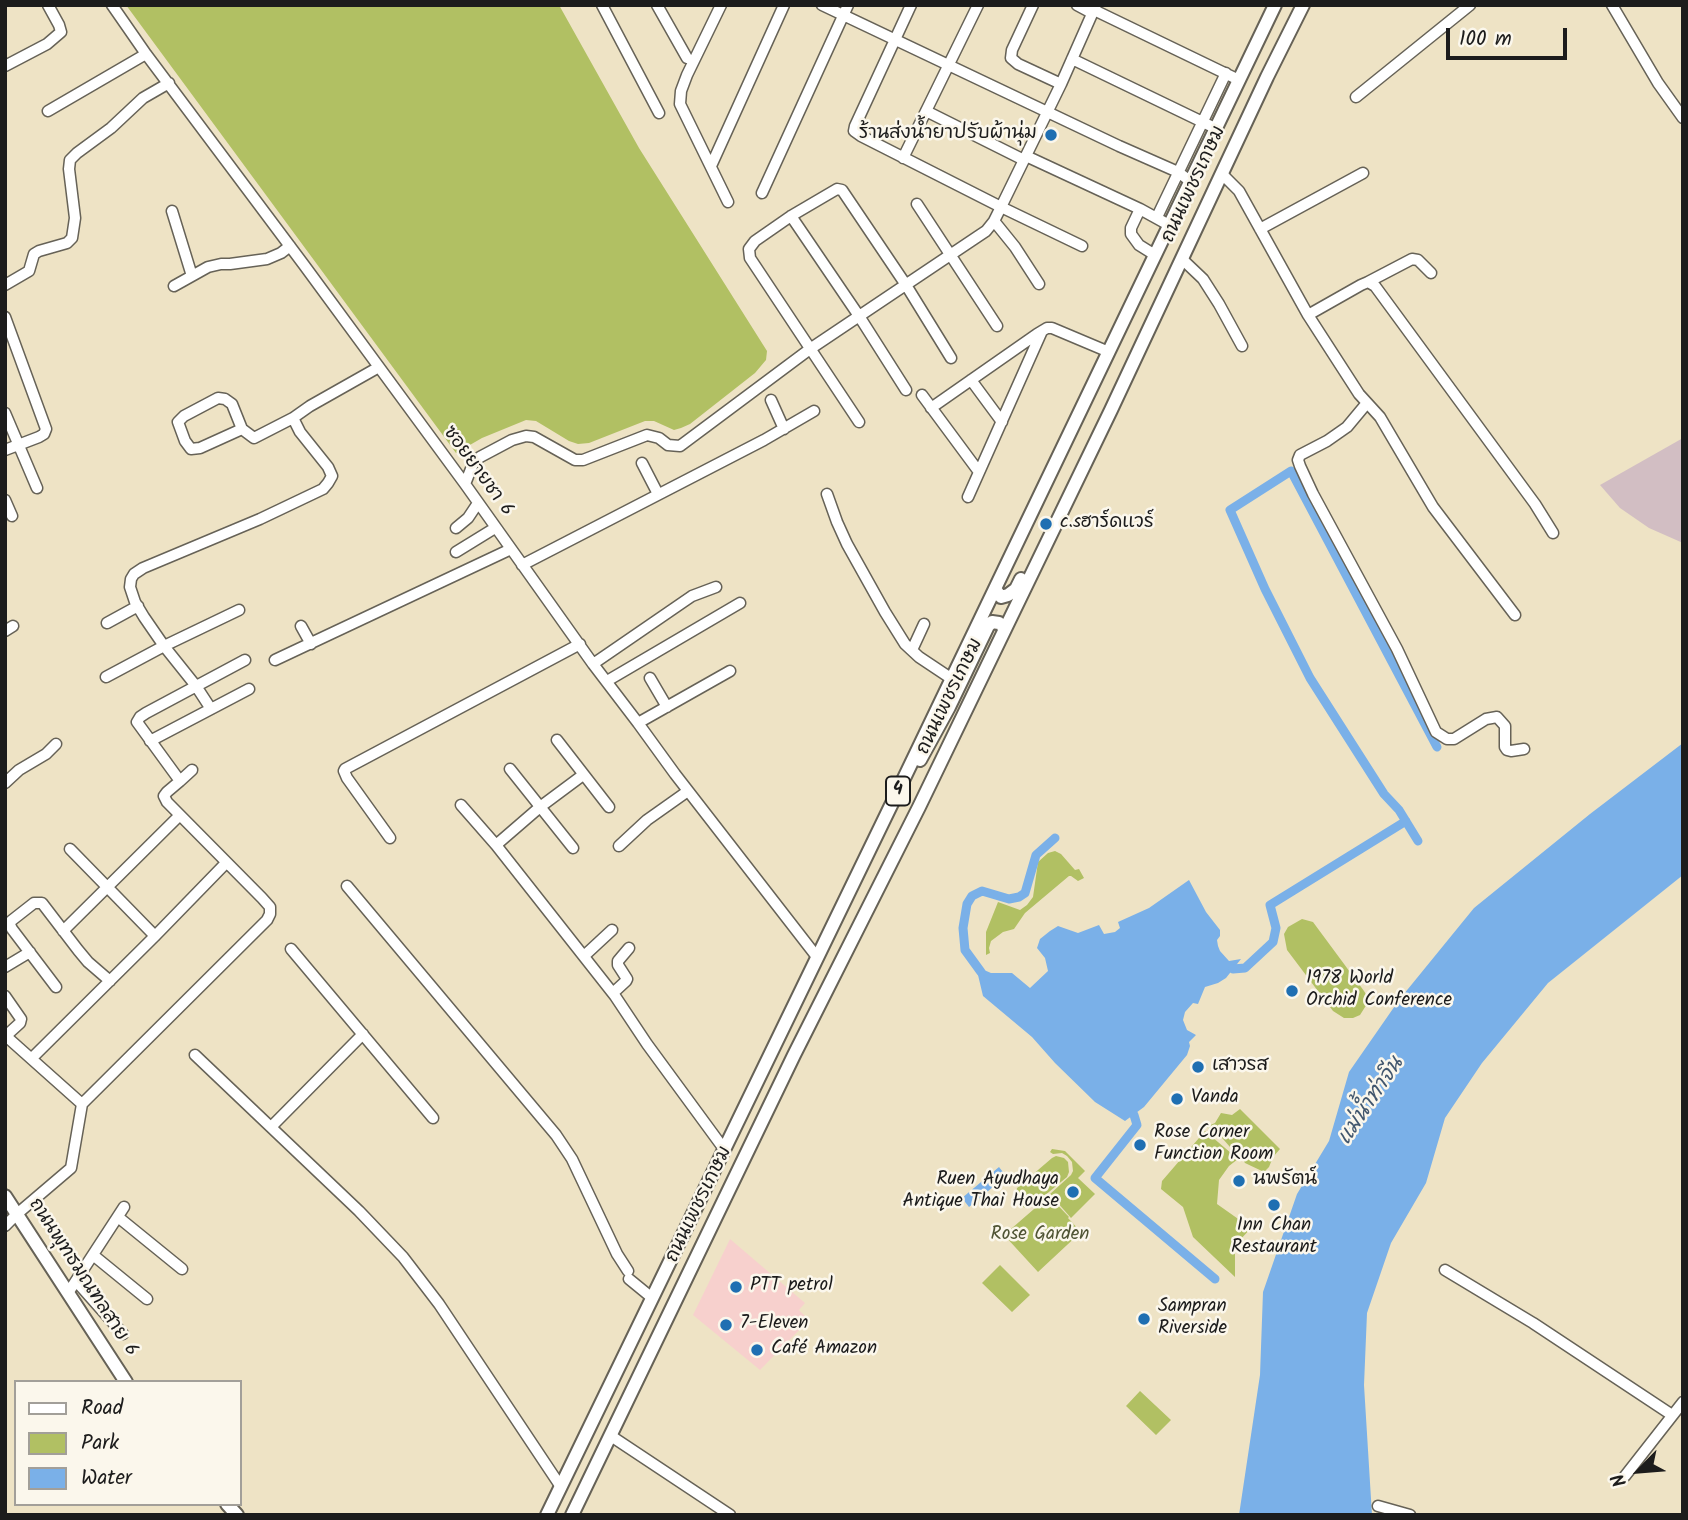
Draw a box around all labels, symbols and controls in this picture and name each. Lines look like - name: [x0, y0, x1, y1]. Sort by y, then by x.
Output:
- scale bar: [1450, 14, 1571, 58]
- text: 100 m: [1459, 23, 1512, 56]
- street label: ถนนเพชรเกษม: [1158, 123, 1232, 247]
- place label: ร้านส่งน้ำยาปรับผ้านุ่ม: [859, 124, 1037, 146]
- marker: ร้านส่งน้ำยาปรับผ้านุ่ม: [1043, 127, 1059, 143]
- street label: ซอยยายชา 6: [437, 422, 517, 522]
- place label: c.sฮาร์ดแวร์: [1060, 513, 1154, 535]
- marker: c.sฮาร์ดแวร์: [1038, 516, 1054, 532]
- street label: ถนนเพชรเกษม: [913, 635, 989, 759]
- road number: 4: [886, 776, 910, 806]
- place label: 1978 World Orchid Conference: [1306, 969, 1452, 1013]
- marker: 1978 World Orchid Conference: [1284, 983, 1300, 999]
- water label: แม่น้ำท่าจีน: [1334, 1053, 1410, 1151]
- place label: เสาวรส: [1212, 1056, 1268, 1078]
- marker: เสาวรส: [1190, 1059, 1206, 1075]
- place label: Vanda: [1191, 1088, 1239, 1110]
- marker: Vanda: [1169, 1091, 1185, 1107]
- place label: Rose Corner Function Room: [1154, 1123, 1273, 1167]
- marker: Rose Corner Function Room: [1132, 1137, 1148, 1153]
- street label: ถนนเพชรเกษม: [662, 1143, 738, 1267]
- place label: Ruen Ayudhaya Antique Thai House: [903, 1170, 1059, 1214]
- place label: นพรัตน์: [1253, 1170, 1317, 1192]
- marker: นพรัตน์: [1231, 1173, 1247, 1189]
- marker: Ruen Ayudhaya Antique Thai House: [1065, 1184, 1081, 1200]
- street label: ถนนพุทธมณฑลสาย 6: [22, 1195, 142, 1361]
- marker: Inn Chan Restaurant: [1266, 1197, 1282, 1213]
- place label: Inn Chan Restaurant: [1231, 1216, 1317, 1260]
- park label: Rose Garden: [991, 1225, 1089, 1247]
- place label: PTT petrol: [750, 1276, 833, 1298]
- marker: PTT petrol: [728, 1279, 744, 1295]
- place label: Sampran Riverside: [1158, 1297, 1227, 1341]
- marker: Sampran Riverside: [1136, 1311, 1152, 1327]
- place label: 7-Eleven: [740, 1314, 808, 1336]
- marker: 7-Eleven: [718, 1317, 734, 1333]
- place label: Café Amazon: [771, 1339, 877, 1361]
- marker: Café Amazon: [749, 1342, 765, 1358]
- legend: [14, 1380, 242, 1506]
- text: Road: [81, 1392, 123, 1425]
- text: Park: [81, 1427, 119, 1460]
- north arrow: [1604, 1436, 1674, 1506]
- text: Water: [81, 1462, 132, 1495]
- text: N: [1604, 1468, 1636, 1492]

